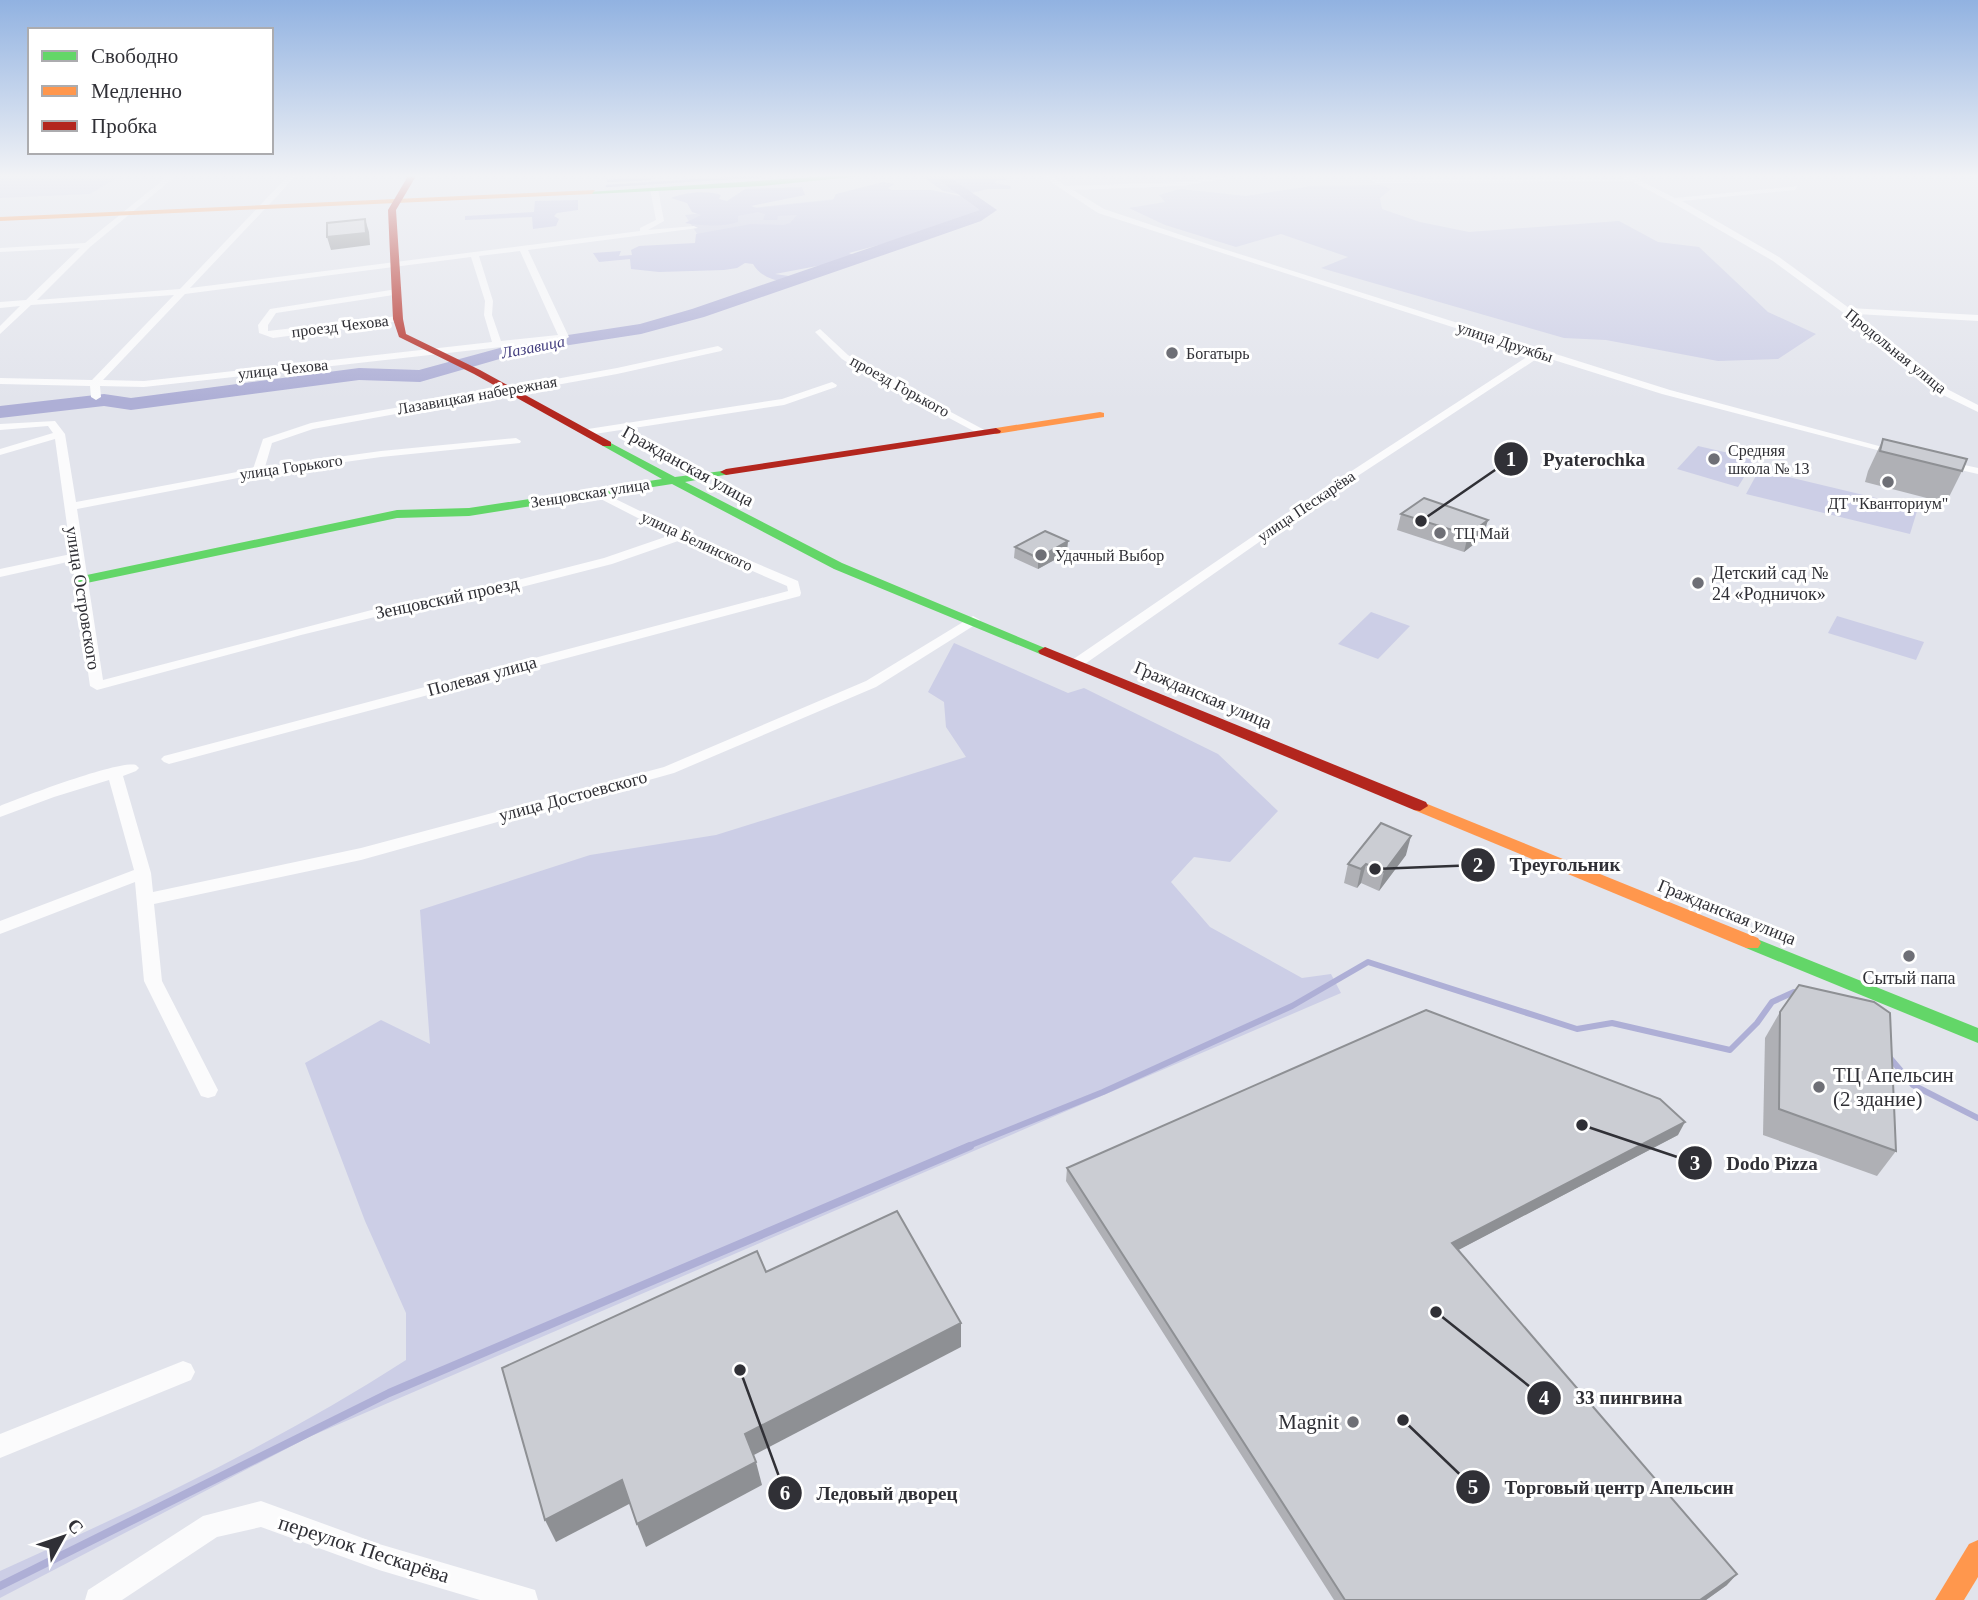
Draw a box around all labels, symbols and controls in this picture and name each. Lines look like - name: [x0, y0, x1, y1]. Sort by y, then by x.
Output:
- legend: [28, 28, 273, 154]
- text: Свободно: [91, 44, 178, 68]
- text: Медленно: [91, 79, 182, 103]
- text: Пробка: [91, 114, 158, 138]
- street label: Продольная улица: [1842, 305, 1950, 398]
- street label: проезд Чехова: [291, 312, 389, 341]
- street label: улица Дружбы: [1455, 319, 1555, 367]
- water label: Лазавица: [499, 333, 566, 363]
- marker: Богатырь: [1164, 345, 1180, 361]
- place label: Богатырь: [1186, 345, 1249, 363]
- street label: проезд Горького: [847, 352, 952, 421]
- street label: улица Чехова: [237, 356, 329, 383]
- street label: Лазавицкая набережная: [396, 372, 559, 418]
- street label: Гражданская улица: [619, 422, 757, 510]
- callout: Pyaterochka: [1494, 439, 1659, 479]
- place label: Средняя школа № 13: [1728, 442, 1809, 477]
- text: 1: [1506, 447, 1516, 471]
- text: Pyaterochka: [1543, 449, 1646, 470]
- street label: улица Горького: [238, 451, 344, 484]
- marker: Средняя школа № 13: [1706, 451, 1722, 467]
- street label: улица Пескарёва: [1254, 467, 1359, 546]
- marker: ДТ "Кванториум": [1880, 474, 1896, 490]
- street label: Зенцовская улица: [529, 475, 651, 512]
- place label: ДТ "Кванториум": [1828, 495, 1948, 513]
- street label: улица Белинского: [638, 508, 755, 575]
- street label: улица Островского: [62, 525, 104, 671]
- marker: ТЦ Май: [1432, 525, 1448, 541]
- place label: ТЦ Май: [1454, 525, 1510, 543]
- marker: Удачный Выбор: [1033, 547, 1049, 563]
- place label: Удачный Выбор: [1055, 547, 1164, 565]
- place label: Детский сад № 24 «Родничок»: [1712, 563, 1828, 604]
- street label: Зенцовский проезд: [373, 573, 521, 623]
- marker: Детский сад № 24 «Родничок»: [1690, 575, 1706, 591]
- street label: Полевая улица: [425, 652, 539, 700]
- street label: Гражданская улица: [1131, 657, 1275, 733]
- street label: улица Достоевского: [497, 767, 649, 825]
- callout: Треугольник: [1461, 845, 1635, 885]
- text: 2: [1473, 853, 1483, 877]
- text: Треугольник: [1510, 854, 1621, 875]
- street label: Гражданская улица: [1655, 875, 1799, 949]
- marker: Сытый папа: [1901, 948, 1917, 964]
- place label: Сытый папа: [1862, 968, 1956, 988]
- place label: ТЦ Апельсин (2 здание): [1833, 1063, 1954, 1111]
- marker: ТЦ Апельсин (2 здание): [1811, 1079, 1827, 1095]
- callout: Dodo Pizza: [1677, 1143, 1831, 1183]
- text: 3: [1690, 1151, 1700, 1175]
- text: Dodo Pizza: [1726, 1153, 1818, 1174]
- callout: 33 пингвина: [1526, 1378, 1696, 1418]
- text: 4: [1539, 1386, 1550, 1410]
- text: 33 пингвина: [1576, 1387, 1683, 1408]
- place label: Magnit: [1278, 1410, 1339, 1434]
- marker: Magnit: [1345, 1414, 1361, 1430]
- callout: Торговый центр Апельсин: [1455, 1467, 1747, 1507]
- callout: Ледовый дворец: [768, 1473, 972, 1513]
- text: 5: [1468, 1475, 1478, 1499]
- text: Торговый центр Апельсин: [1504, 1477, 1734, 1498]
- text: 6: [780, 1481, 790, 1505]
- text: Ледовый дворец: [817, 1483, 957, 1504]
- north arrow: [28, 1502, 98, 1572]
- street label: переулок Пескарёва: [276, 1510, 453, 1588]
- text: С: [63, 1514, 88, 1538]

